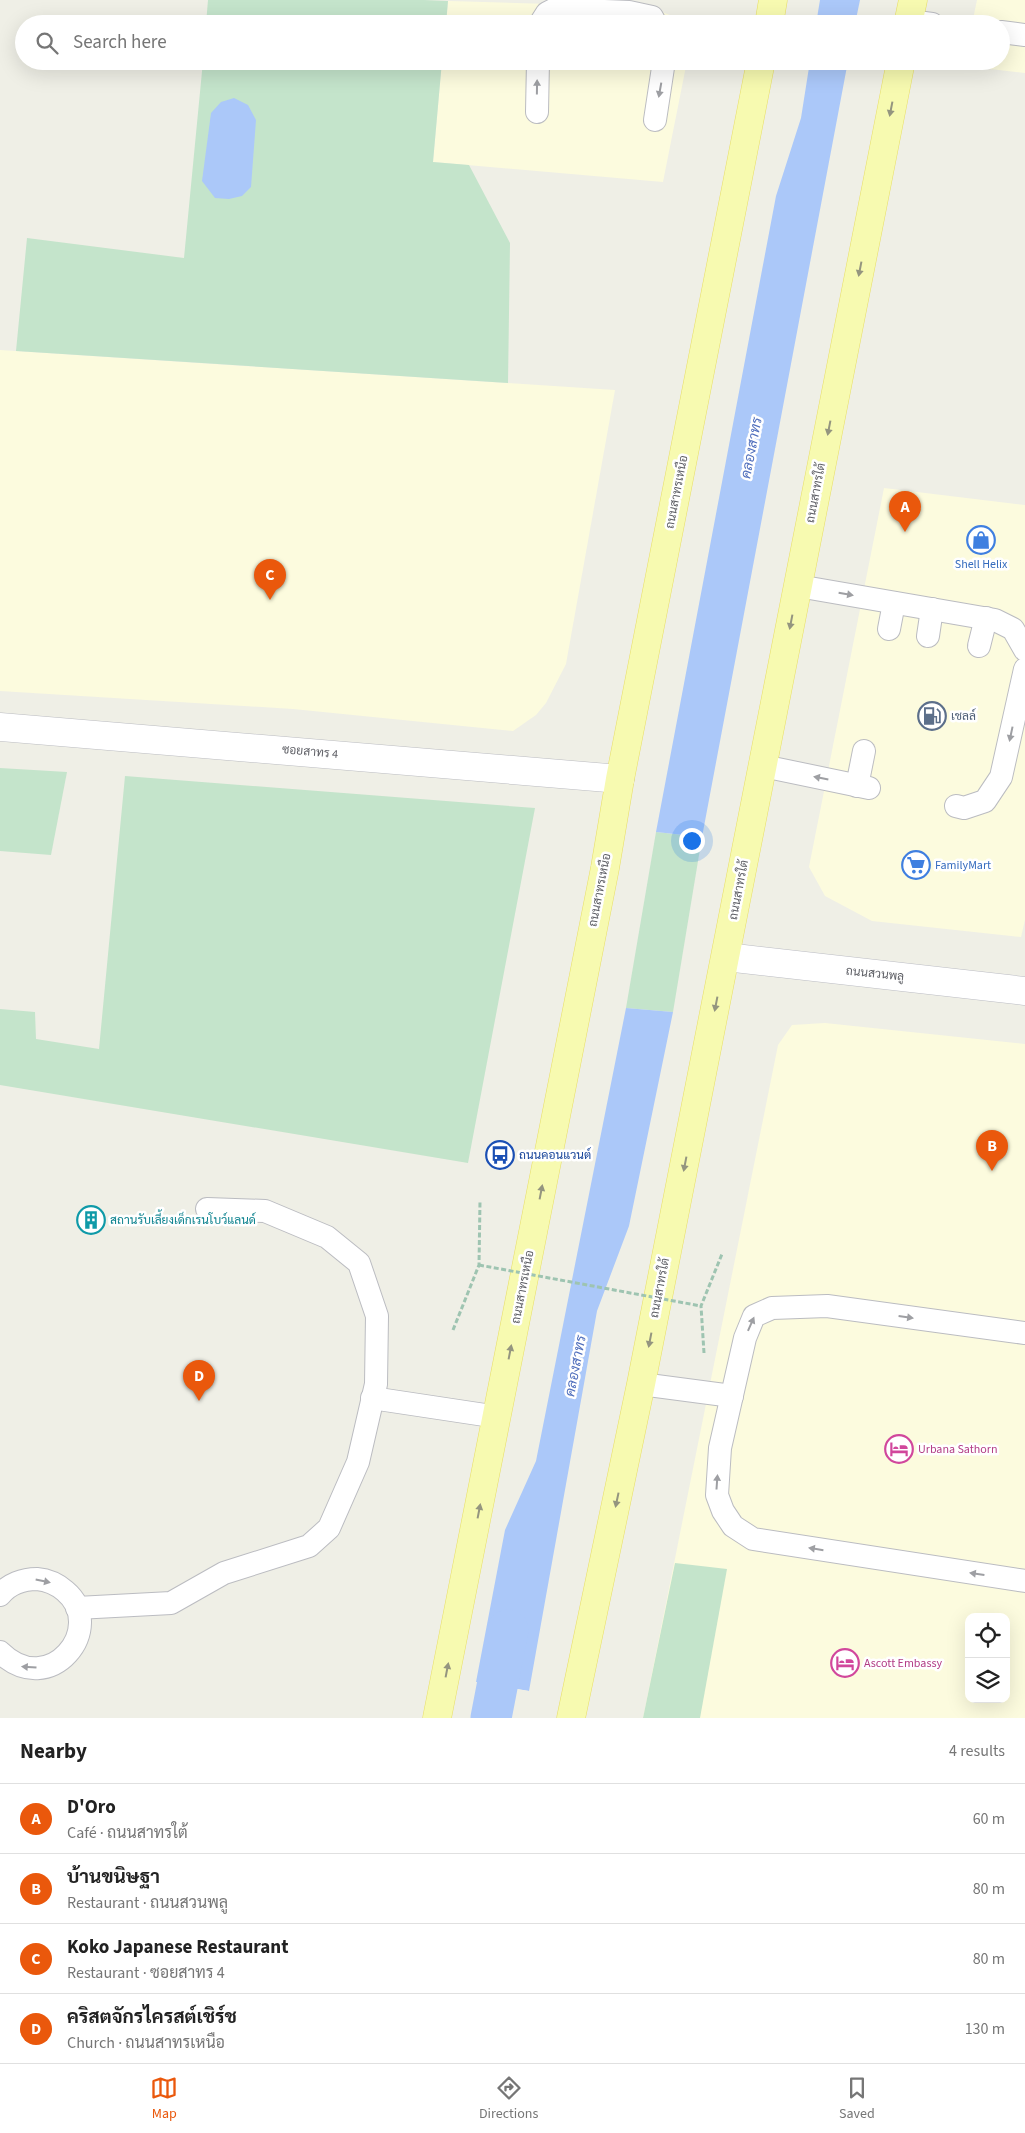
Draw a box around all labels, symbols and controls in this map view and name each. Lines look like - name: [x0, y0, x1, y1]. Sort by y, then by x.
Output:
- search box: [15, 15, 1010, 70]
- icon: search: [33, 29, 61, 57]
- text: Search here: [73, 29, 167, 56]
- one-way arrow: [533, 78, 541, 94]
- one-way arrow: [655, 83, 663, 99]
- one-way arrow: [887, 101, 895, 117]
- one-way arrow: [856, 261, 864, 276]
- water label: คลองสาทร: [736, 414, 768, 480]
- one-way arrow: [825, 420, 833, 436]
- street label: ถนนสาทรเหนือ: [662, 454, 692, 530]
- street label: ถนนสาทรใต้: [802, 461, 830, 524]
- pin: A: [889, 491, 921, 532]
- shop icon: Shell Helix: [966, 525, 996, 555]
- place label: Shell Helix: [955, 556, 1008, 573]
- pin: C: [254, 559, 286, 600]
- one-way arrow: [838, 591, 854, 599]
- one-way arrow: [787, 614, 795, 629]
- fuel station icon: เชลล์: [917, 701, 947, 731]
- place label: เชลล์: [951, 708, 976, 725]
- one-way arrow: [1007, 726, 1015, 741]
- street label: ซอยสาทร 4: [281, 741, 339, 763]
- one-way arrow: [812, 774, 828, 782]
- your location: [679, 828, 705, 854]
- supermarket icon: FamilyMart: [901, 850, 931, 880]
- street label: ถนนสาทรเหนือ: [585, 852, 615, 928]
- place label: FamilyMart: [935, 857, 991, 874]
- street label: ถนนสาทรใต้: [725, 858, 753, 921]
- street label: ถนนสวนพลู: [845, 962, 905, 986]
- one-way arrow: [712, 997, 720, 1013]
- pin: B: [976, 1130, 1008, 1171]
- bus stop icon: ถนนคอนแวนต์: [485, 1140, 515, 1170]
- place label: ถนนคอนแวนต์: [519, 1147, 591, 1164]
- one-way arrow: [680, 1156, 688, 1172]
- one-way arrow: [538, 1184, 546, 1200]
- building icon: สถานรับเลี้ยงเด็กเรนโบว์แลนด์: [76, 1205, 106, 1235]
- place label: สถานรับเลี้ยงเด็กเรนโบว์แลนด์: [110, 1209, 256, 1229]
- street label: ถนนสาทรเหนือ: [508, 1249, 538, 1325]
- street label: ถนนสาทรใต้: [646, 1256, 674, 1319]
- one-way arrow: [898, 1313, 914, 1321]
- one-way arrow: [747, 1317, 755, 1331]
- water label: คลองสาทร: [560, 1332, 592, 1398]
- one-way arrow: [646, 1333, 654, 1348]
- one-way arrow: [507, 1343, 515, 1359]
- pin: D: [183, 1360, 215, 1401]
- hotel icon: Urbana Sathorn: [884, 1434, 914, 1464]
- place label: Urbana Sathorn: [918, 1441, 998, 1458]
- one-way arrow: [714, 1474, 722, 1490]
- one-way arrow: [613, 1492, 621, 1507]
- one-way arrow: [475, 1502, 483, 1518]
- one-way arrow: [808, 1545, 824, 1553]
- one-way arrow: [968, 1570, 984, 1578]
- one-way arrow: [36, 1577, 51, 1585]
- map controls: [965, 1613, 1010, 1703]
- button: locate: [965, 1613, 1010, 1658]
- hotel icon: Ascott Embassy: [830, 1648, 860, 1678]
- place label: Ascott Embassy: [864, 1655, 942, 1672]
- button: layers: [965, 1658, 1010, 1703]
- one-way arrow: [443, 1662, 451, 1678]
- one-way arrow: [21, 1663, 37, 1671]
- text: Nearby: [20, 1736, 87, 1766]
- text: 4 results: [949, 1740, 1005, 1762]
- text: D'Oro: [67, 1794, 116, 1821]
- text: A: [31, 1808, 41, 1830]
- text: 60 m: [973, 1808, 1005, 1830]
- text: Café · ถนนสาทรใต้: [67, 1822, 188, 1844]
- text: บ้านขนิษฐา: [67, 1864, 160, 1891]
- text: B: [31, 1878, 41, 1900]
- text: 80 m: [973, 1878, 1005, 1900]
- text: Restaurant · ถนนสวนพลู: [67, 1892, 228, 1914]
- text: Koko Japanese Restaurant: [67, 1934, 288, 1961]
- text: C: [31, 1948, 41, 1970]
- text: 80 m: [973, 1948, 1005, 1970]
- text: Restaurant · ซอยสาทร 4: [67, 1962, 225, 1984]
- text: คริสตจักรไครสต์เชิร์ช: [67, 2004, 237, 2031]
- text: D: [31, 2018, 41, 2040]
- text: 130 m: [965, 2018, 1005, 2040]
- text: Church · ถนนสาทรเหนือ: [67, 2032, 225, 2054]
- tab: Map: [150, 2074, 178, 2124]
- tab: Directions: [479, 2074, 538, 2124]
- tab: Saved: [839, 2074, 875, 2124]

